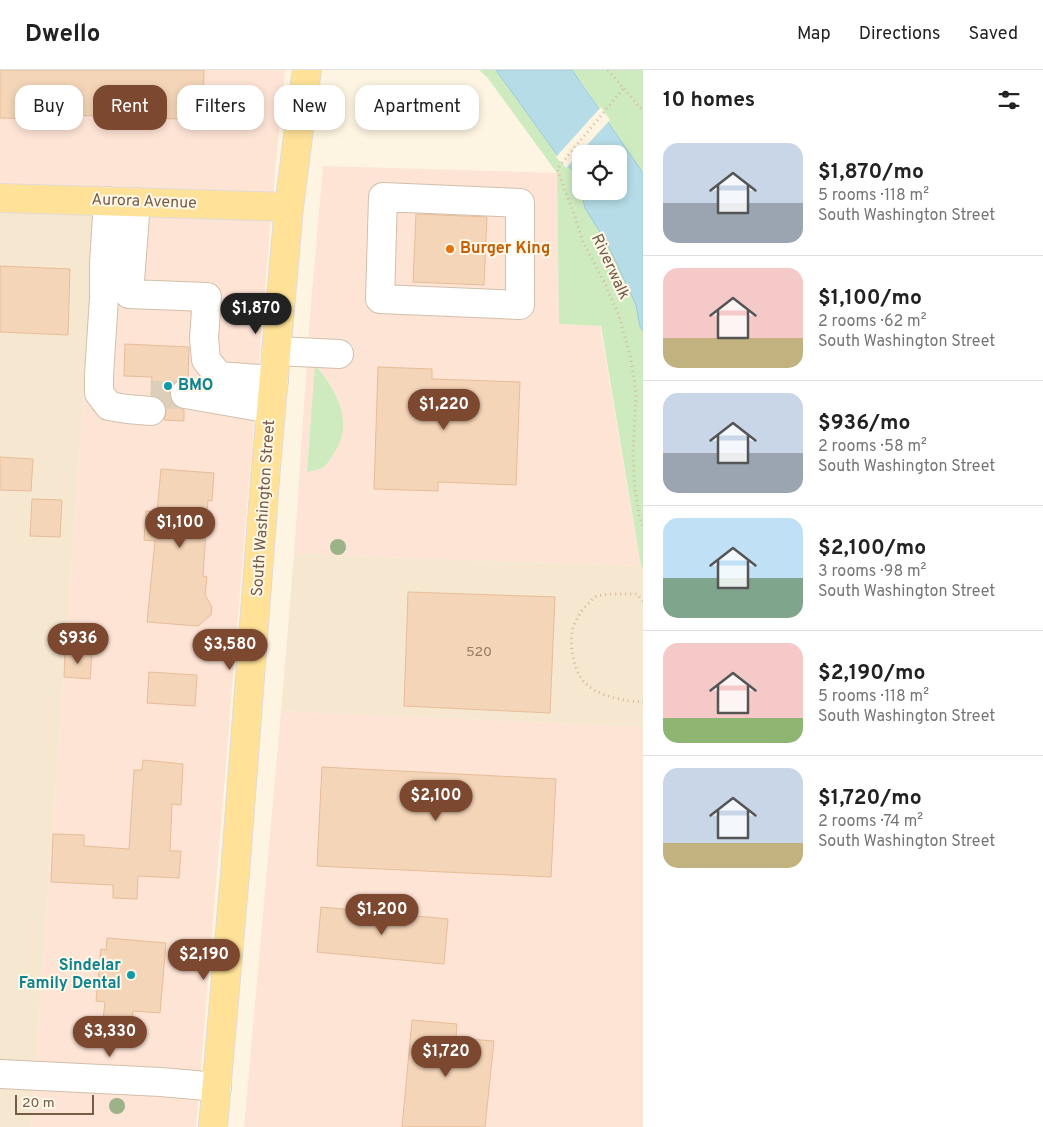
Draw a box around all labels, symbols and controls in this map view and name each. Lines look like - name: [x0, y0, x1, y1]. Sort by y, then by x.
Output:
- text: Dwello: [25, 20, 100, 50]
- text: Map: [797, 23, 831, 46]
- text: Directions: [859, 23, 941, 46]
- text: Saved: [969, 23, 1018, 46]
- chip: Buy: [15, 85, 83, 130]
- chip: Rent: [93, 85, 167, 130]
- chip: Filters: [177, 85, 264, 130]
- chip: New: [274, 85, 345, 130]
- chip: Apartment: [355, 85, 479, 130]
- icon: filters: [995, 86, 1023, 114]
- text: 10 homes: [663, 87, 755, 114]
- map controls: [572, 145, 627, 200]
- button: locate: [572, 145, 627, 200]
- text: $1,870/mo: [818, 159, 924, 186]
- icon: home: [703, 163, 763, 223]
- text: 5 rooms · 118 m²: [818, 186, 929, 206]
- street label: Aurora Avenue: [91, 190, 197, 214]
- text: South Washington Street: [818, 206, 995, 226]
- street label: Riverwalk: [586, 231, 634, 303]
- place label: Burger King: [460, 239, 550, 259]
- marker: Burger King: [444, 243, 456, 255]
- text: $1,100/mo: [818, 285, 922, 312]
- icon: home: [703, 288, 763, 348]
- pin: $1,870: [215, 292, 297, 335]
- text: $1,870: [231, 299, 281, 319]
- text: 2 rooms · 62 m²: [818, 312, 926, 332]
- text: South Washington Street: [818, 332, 995, 352]
- place label: BMO: [178, 376, 213, 396]
- marker: BMO: [162, 380, 174, 392]
- pin: $1,220: [403, 388, 485, 431]
- text: $1,220: [419, 395, 469, 415]
- text: $936/mo: [818, 410, 910, 437]
- icon: home: [703, 413, 763, 473]
- street label: South Washington Street: [248, 419, 280, 597]
- text: 2 rooms · 58 m²: [818, 437, 927, 457]
- text: South Washington Street: [818, 457, 995, 477]
- pin: $1,100: [139, 506, 221, 549]
- text: $1,100: [156, 513, 204, 533]
- text: $2,100/mo: [818, 535, 926, 562]
- icon: home: [703, 538, 763, 598]
- text: 3 rooms · 98 m²: [818, 562, 926, 582]
- text: South Washington Street: [818, 582, 995, 602]
- pin: $936: [48, 622, 108, 665]
- pin: $3,580: [189, 628, 271, 671]
- text: $936: [59, 629, 97, 649]
- text: $3,580: [204, 635, 256, 655]
- house number: 520: [466, 644, 492, 661]
- text: $2,190/mo: [818, 660, 925, 687]
- icon: home: [703, 663, 763, 723]
- text: 5 rooms · 118 m²: [818, 687, 929, 707]
- text: South Washington Street: [818, 707, 995, 727]
- pin: $2,100: [395, 780, 477, 822]
- text: $1,720/mo: [818, 785, 922, 812]
- text: $2,100: [411, 786, 461, 806]
- icon: home: [703, 788, 763, 848]
- text: 2 rooms · 74 m²: [818, 812, 923, 832]
- text: South Washington Street: [818, 832, 995, 852]
- pin: $1,200: [341, 894, 423, 936]
- text: $1,200: [356, 900, 408, 920]
- pin: $2,190: [163, 938, 245, 981]
- text: $2,190: [179, 945, 229, 965]
- place label: Sindelar Family Dental: [19, 956, 121, 994]
- marker: Sindelar Family Dental: [125, 969, 137, 981]
- pin: $3,330: [69, 1016, 151, 1058]
- text: $3,330: [84, 1022, 136, 1042]
- pin: $1,720: [405, 1036, 487, 1078]
- text: $1,720: [422, 1042, 470, 1062]
- scale bar: [15, 1092, 94, 1115]
- text: 20 m: [22, 1095, 55, 1112]

